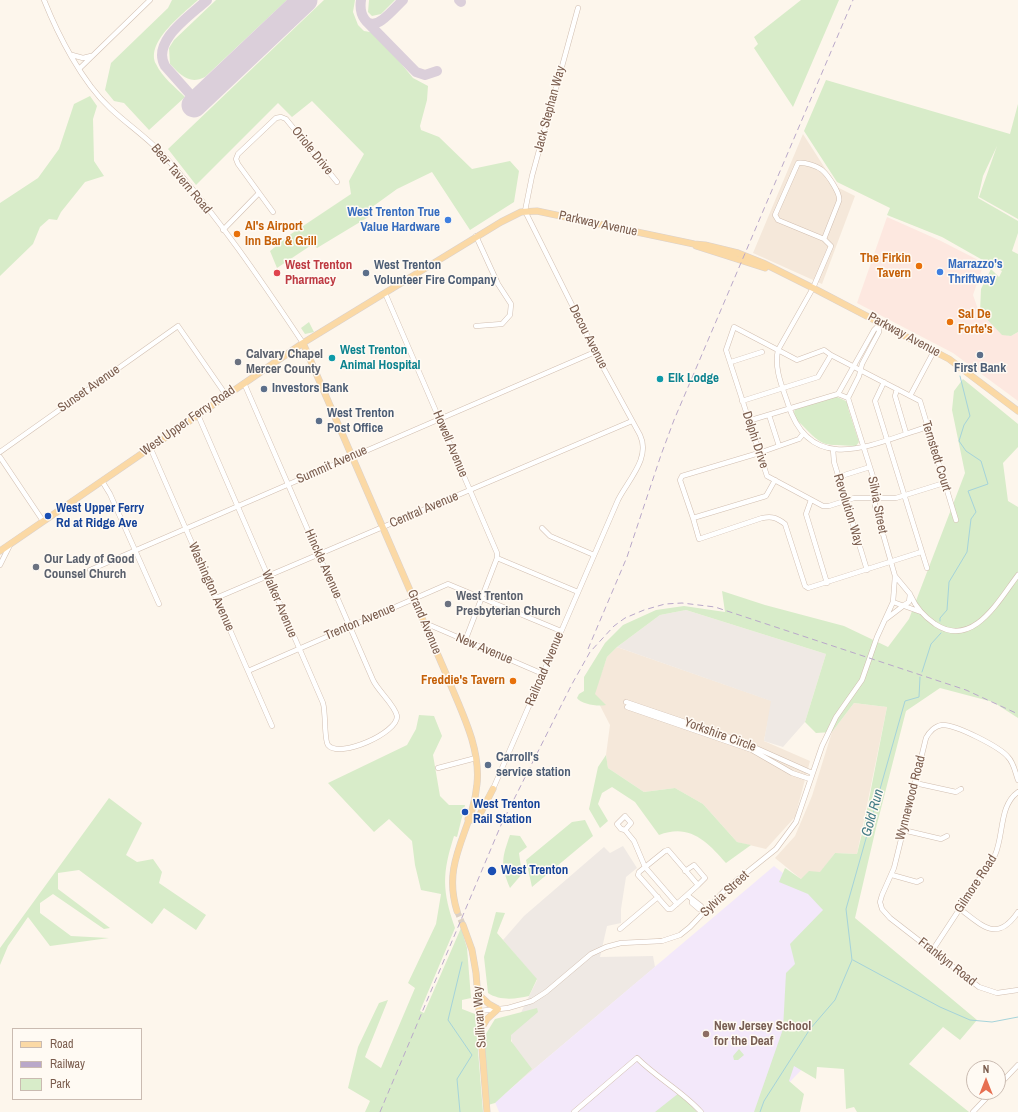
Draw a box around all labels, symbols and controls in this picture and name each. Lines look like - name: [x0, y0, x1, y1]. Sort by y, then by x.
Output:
- street label: Jack Stephan Way: [531, 64, 569, 154]
- street label: Oriole Drive: [288, 124, 336, 178]
- street label: Bear Tavern Road: [147, 141, 215, 217]
- place label: West Trenton True Value Hardware: [347, 205, 440, 236]
- street label: Parkway Avenue: [557, 208, 639, 240]
- marker: West Trenton True Value Hardware: [443, 215, 453, 225]
- place label: Al's Airport Inn Bar & Grill: [245, 219, 317, 250]
- marker: Al's Airport Inn Bar & Grill: [232, 229, 242, 239]
- place label: The Firkin Tavern: [860, 251, 911, 282]
- place label: Marrazzo's Thriftway: [948, 257, 1003, 288]
- place label: West Trenton Pharmacy: [285, 258, 352, 289]
- place label: West Trenton Volunteer Fire Company: [374, 258, 496, 289]
- marker: The Firkin Tavern: [914, 261, 924, 271]
- marker: Marrazzo's Thriftway: [935, 267, 945, 277]
- marker: West Trenton Pharmacy: [272, 268, 282, 278]
- marker: West Trenton Volunteer Fire Company: [361, 268, 371, 278]
- street label: Decou Avenue: [565, 302, 611, 372]
- place label: Sal De Forte's: [958, 307, 993, 338]
- street label: Parkway Avenue: [865, 309, 943, 361]
- marker: Sal De Forte's: [945, 317, 955, 327]
- place label: West Trenton Animal Hospital: [340, 343, 421, 374]
- place label: Calvary Chapel Mercer County: [246, 347, 323, 378]
- marker: First Bank: [975, 350, 985, 360]
- marker: West Trenton Animal Hospital: [327, 353, 337, 363]
- marker: Calvary Chapel Mercer County: [233, 357, 243, 367]
- place label: First Bank: [954, 361, 1006, 377]
- street label: Sunset Avenue: [55, 362, 123, 416]
- place label: Elk Lodge: [668, 371, 719, 387]
- marker: Elk Lodge: [655, 374, 665, 384]
- place label: Investors Bank: [272, 381, 348, 397]
- street label: West Upper Ferry Road: [138, 383, 238, 459]
- marker: Investors Bank: [259, 384, 269, 394]
- place label: West Trenton Post Office: [327, 406, 394, 437]
- street label: Howell Avenue: [429, 408, 471, 480]
- street label: Delphi Drive: [738, 409, 772, 471]
- marker: West Trenton Post Office: [314, 416, 324, 426]
- street label: Ternstedt Court: [918, 419, 954, 493]
- street label: Summit Avenue: [294, 442, 370, 488]
- street label: Revolution Way: [830, 472, 866, 548]
- street label: Silvia Street: [864, 475, 890, 535]
- street label: Central Avenue: [387, 489, 461, 531]
- place label: West Upper Ferry Rd at Ridge Ave: [56, 501, 144, 532]
- marker: West Upper Ferry Rd at Ridge Ave: [43, 511, 53, 521]
- street label: Hinckle Avenue: [301, 527, 345, 601]
- street label: Washington Avenue: [184, 540, 238, 634]
- place label: Our Lady of Good Counsel Church: [44, 552, 135, 583]
- marker: Our Lady of Good Counsel Church: [31, 562, 41, 572]
- street label: Walker Avenue: [258, 568, 300, 640]
- street label: Grand Avenue: [403, 587, 445, 657]
- place label: West Trenton Presbyterian Church: [456, 589, 561, 620]
- marker: West Trenton Presbyterian Church: [443, 599, 453, 609]
- street label: Trenton Avenue: [322, 600, 398, 644]
- street label: Railroad Avenue: [522, 629, 568, 709]
- street label: New Avenue: [453, 630, 515, 668]
- place label: Freddie's Tavern: [421, 673, 505, 689]
- marker: Freddie's Tavern: [508, 676, 518, 686]
- street label: Yorkshire Circle: [682, 715, 758, 755]
- place label: Carroll's service station: [496, 750, 571, 781]
- street label: Wynnewood Road: [893, 754, 929, 842]
- marker: Carroll's service station: [483, 760, 493, 770]
- water label: Gold Run: [858, 787, 888, 839]
- place label: West Trenton Rail Station: [473, 797, 540, 828]
- marker: West Trenton Rail Station: [460, 807, 470, 817]
- street label: Gilmore Road: [951, 852, 1001, 916]
- place label: West Trenton: [501, 863, 568, 879]
- marker: West Trenton: [486, 865, 498, 877]
- street label: Sylvia Street: [698, 868, 752, 920]
- street label: Franklyn Road: [915, 935, 979, 989]
- street label: Sullivan Way: [470, 986, 490, 1048]
- place label: New Jersey School for the Deaf: [714, 1019, 811, 1050]
- legend: [12, 1028, 142, 1100]
- marker: New Jersey School for the Deaf: [701, 1029, 711, 1039]
- text: Road: [50, 1036, 74, 1052]
- text: Railway: [50, 1056, 85, 1072]
- north arrow: [966, 1060, 1006, 1100]
- text: N: [983, 1062, 989, 1076]
- text: Park: [50, 1076, 70, 1092]

